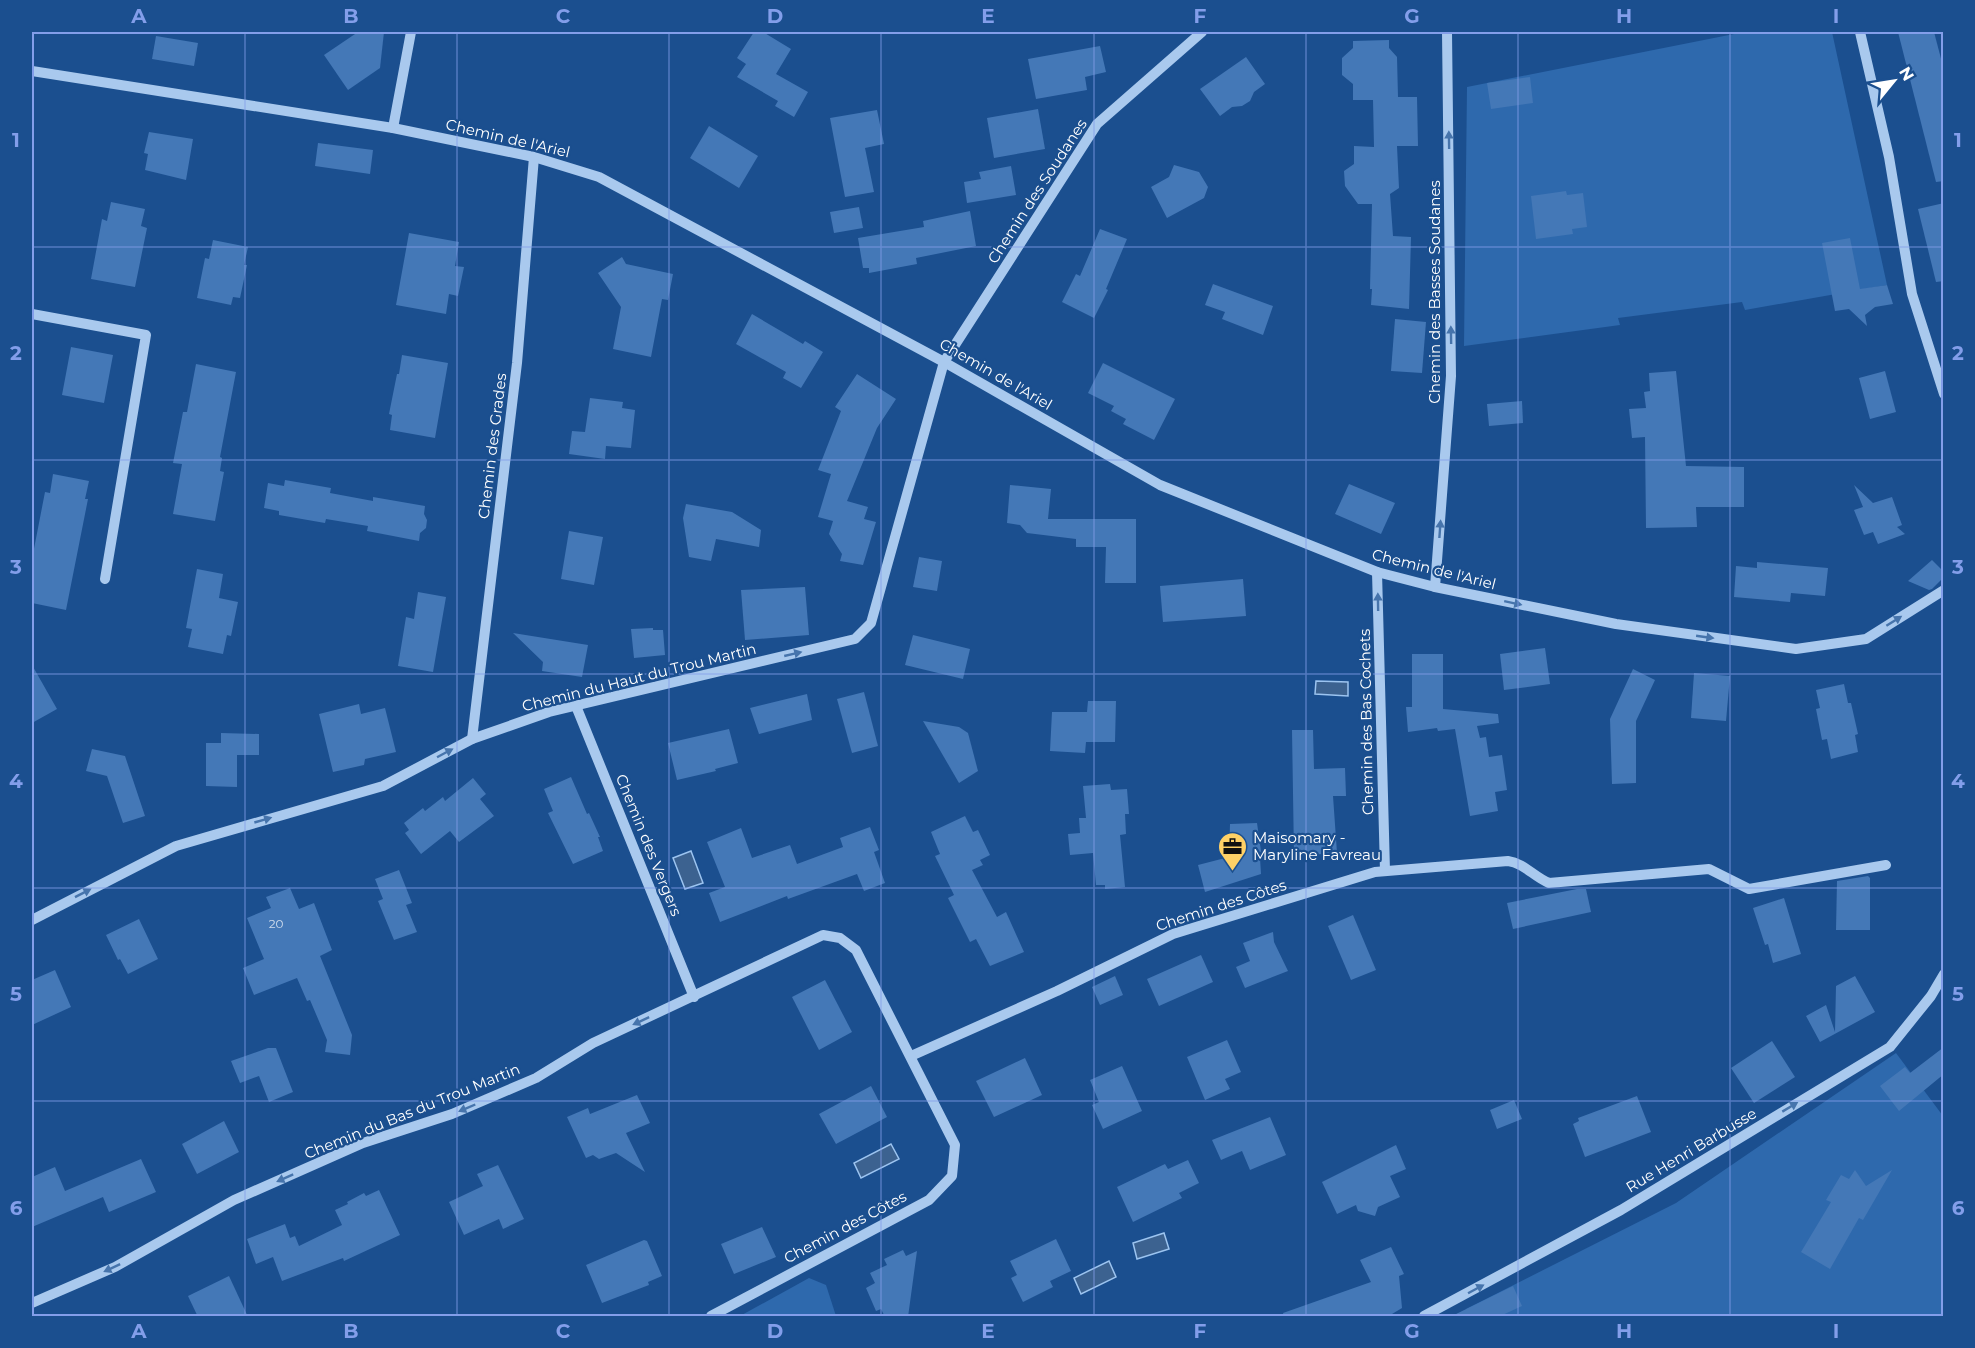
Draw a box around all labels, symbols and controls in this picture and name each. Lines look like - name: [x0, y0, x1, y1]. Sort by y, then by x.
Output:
- text: A: [130, 4, 147, 28]
- text: B: [343, 4, 359, 28]
- text: C: [556, 4, 571, 28]
- text: D: [767, 4, 783, 28]
- text: E: [981, 4, 995, 28]
- text: F: [1194, 4, 1207, 28]
- text: G: [1404, 4, 1420, 28]
- text: H: [1616, 4, 1632, 28]
- text: I: [1833, 4, 1839, 28]
- north arrow: [1864, 51, 1924, 111]
- text: N: [1895, 63, 1918, 84]
- street label: Chemin de l'Ariel: [444, 114, 572, 162]
- street label: Chemin des Soudanes: [983, 115, 1091, 267]
- text: 1: [12, 128, 20, 152]
- text: 1: [1954, 128, 1962, 152]
- one-way arrow: [1444, 130, 1454, 149]
- street label: Chemin des Basses Soudanes: [1425, 180, 1444, 404]
- one-way arrow: [1446, 325, 1456, 344]
- street label: Chemin de l'Ariel: [936, 334, 1056, 414]
- text: 2: [10, 341, 22, 365]
- text: 2: [1952, 341, 1964, 365]
- street label: Chemin des Grades: [474, 372, 510, 520]
- one-way arrow: [1435, 520, 1445, 539]
- street label: Chemin de l'Ariel: [1370, 544, 1498, 594]
- text: 3: [9, 555, 22, 579]
- text: 3: [1951, 555, 1964, 579]
- one-way arrow: [1373, 593, 1382, 612]
- one-way arrow: [1504, 599, 1523, 608]
- one-way arrow: [1886, 616, 1902, 627]
- street label: Chemin des Bas Cochets: [1355, 629, 1377, 815]
- one-way arrow: [1696, 632, 1715, 641]
- street label: Chemin du Haut du Trou Martin: [520, 639, 758, 715]
- one-way arrow: [784, 648, 803, 658]
- one-way arrow: [437, 748, 454, 758]
- text: 4: [9, 769, 23, 793]
- text: 4: [1951, 769, 1965, 793]
- street label: Chemin des Vergers: [612, 771, 686, 919]
- one-way arrow: [254, 815, 272, 824]
- place label: Maisomary - Maryline Favreau: [1253, 828, 1381, 864]
- office icon: Maisomary - Maryline Favreau: [1216, 830, 1248, 872]
- street label: Chemin des Côtes: [1153, 875, 1289, 935]
- one-way arrow: [75, 889, 92, 898]
- house number: 20: [269, 916, 283, 931]
- text: 5: [10, 982, 22, 1006]
- text: 5: [1952, 982, 1964, 1006]
- one-way arrow: [631, 1016, 649, 1026]
- street label: Chemin du Bas du Trou Martin: [301, 1059, 523, 1163]
- one-way arrow: [1782, 1102, 1798, 1113]
- one-way arrow: [457, 1103, 475, 1113]
- street label: Rue Henri Barbusse: [1622, 1103, 1760, 1197]
- one-way arrow: [276, 1174, 294, 1183]
- street label: Chemin des Côtes: [780, 1187, 910, 1267]
- text: 6: [10, 1196, 23, 1220]
- text: 6: [1952, 1196, 1965, 1220]
- one-way arrow: [104, 1264, 121, 1273]
- one-way arrow: [1468, 1284, 1485, 1294]
- text: A: [130, 1319, 147, 1343]
- text: B: [343, 1319, 359, 1343]
- text: C: [556, 1319, 571, 1343]
- text: D: [767, 1319, 783, 1343]
- text: E: [981, 1319, 995, 1343]
- text: F: [1194, 1319, 1207, 1343]
- text: G: [1404, 1319, 1420, 1343]
- text: H: [1616, 1319, 1632, 1343]
- text: I: [1833, 1319, 1839, 1343]

